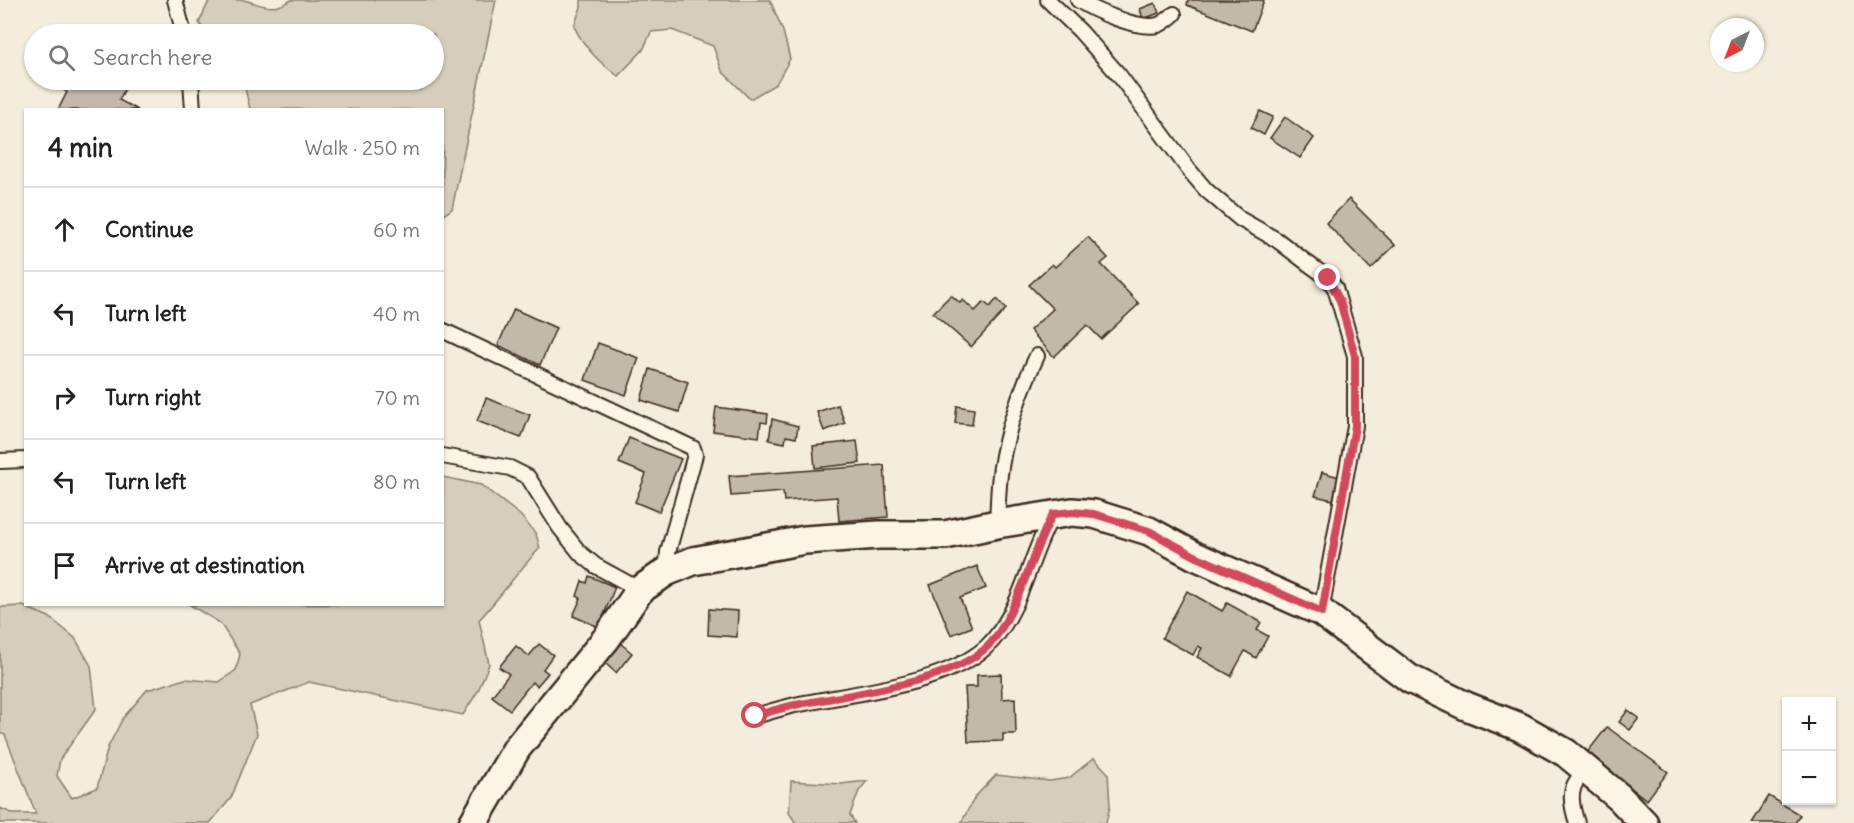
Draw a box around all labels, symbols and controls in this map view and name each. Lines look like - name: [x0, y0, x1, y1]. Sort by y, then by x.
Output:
- north arrow: [1710, 18, 1764, 72]
- search box: [24, 24, 444, 90]
- icon: search: [45, 41, 78, 74]
- text: Search here: [93, 43, 212, 71]
- text: 4 min: [48, 131, 113, 164]
- text: Walk · 250 m: [305, 135, 420, 160]
- icon: ahead: [48, 213, 81, 246]
- text: Continue: [105, 215, 194, 243]
- text: 60 m: [373, 217, 420, 242]
- route end: [1314, 264, 1340, 290]
- icon: left: [48, 297, 81, 330]
- text: Turn left: [105, 299, 186, 327]
- text: 40 m: [373, 301, 420, 326]
- icon: right: [48, 381, 81, 414]
- text: Turn right: [105, 383, 201, 411]
- text: 70 m: [375, 385, 420, 410]
- icon: left: [48, 465, 81, 498]
- text: Turn left: [105, 467, 186, 495]
- text: 80 m: [373, 469, 420, 494]
- icon: arrive: [48, 549, 81, 582]
- text: Arrive at destination: [105, 551, 305, 579]
- map controls: [1782, 697, 1836, 805]
- button: +: [1782, 697, 1836, 751]
- route start: [741, 702, 767, 728]
- button: −: [1782, 751, 1836, 805]

